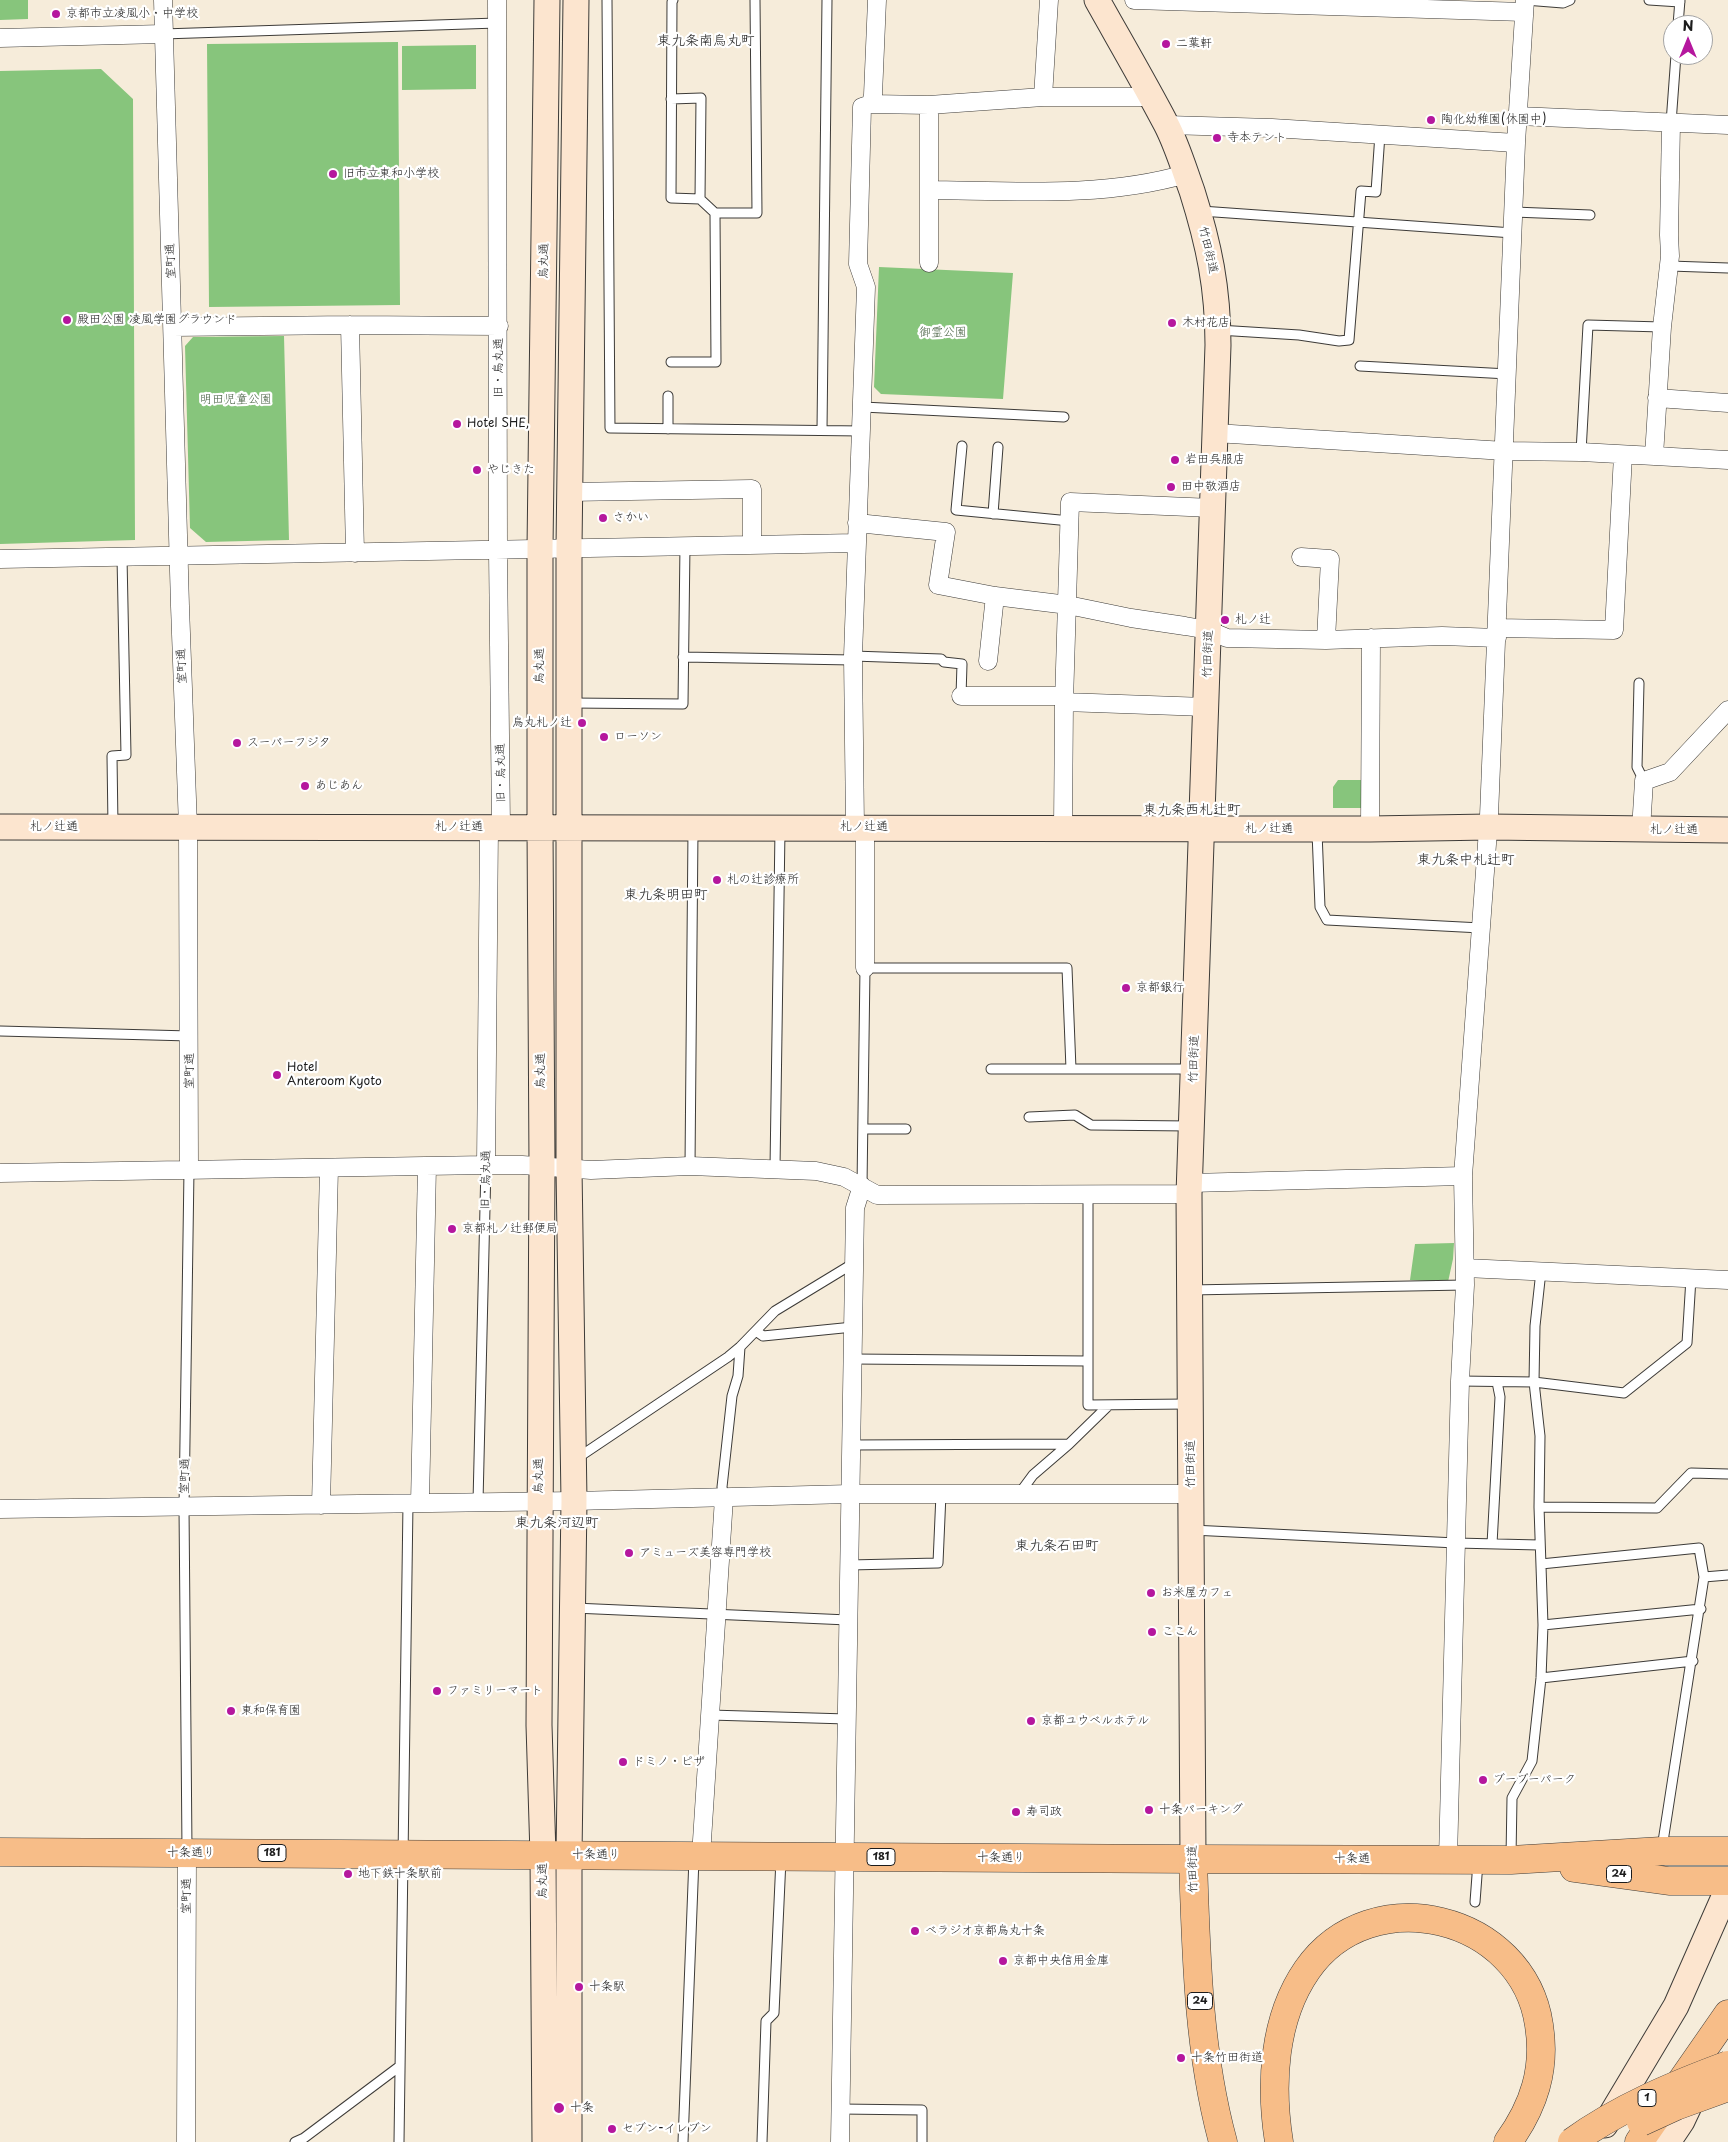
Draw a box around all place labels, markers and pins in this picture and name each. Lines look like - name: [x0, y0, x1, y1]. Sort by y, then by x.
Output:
- place label: 京都市立凌風小・中学校: [66, 7, 198, 21]
- marker: 京都市立凌風小・中学校: [50, 8, 62, 20]
- place label: 二葉軒: [1176, 37, 1212, 51]
- marker: 二葉軒: [1160, 38, 1172, 50]
- place label: 陶化幼稚園(休園中): [1441, 113, 1546, 127]
- marker: 陶化幼稚園(休園中): [1425, 114, 1437, 126]
- place label: 寺本テント: [1227, 131, 1287, 145]
- marker: 寺本テント: [1211, 132, 1223, 144]
- place label: 旧市立東和小学校: [343, 167, 439, 181]
- marker: 旧市立東和小学校: [327, 168, 339, 180]
- place label: 殿田公園 凌風学園グラウンド: [77, 313, 237, 327]
- marker: 殿田公園 凌風学園グラウンド: [61, 314, 73, 326]
- place label: 木村花店: [1182, 316, 1230, 330]
- marker: 木村花店: [1166, 317, 1178, 329]
- place label: Hotel SHE,: [467, 417, 529, 431]
- marker: Hotel SHE,: [451, 418, 463, 430]
- place label: 岩田呉服店: [1185, 453, 1245, 467]
- marker: 岩田呉服店: [1169, 454, 1181, 466]
- place label: やじきた: [487, 463, 535, 477]
- marker: やじきた: [471, 464, 483, 476]
- place label: 田中敬酒店: [1181, 480, 1241, 494]
- marker: 田中敬酒店: [1165, 481, 1177, 493]
- place label: さかい: [613, 511, 649, 525]
- marker: さかい: [597, 512, 609, 524]
- place label: 札ノ辻: [1235, 613, 1271, 627]
- marker: 札ノ辻: [1219, 614, 1231, 626]
- place label: 烏丸札ノ辻: [512, 716, 572, 730]
- marker: 烏丸札ノ辻: [576, 717, 588, 729]
- place label: ローソン: [614, 730, 662, 744]
- marker: ローソン: [598, 731, 610, 743]
- place label: スーパーフジタ: [247, 736, 331, 750]
- marker: スーパーフジタ: [231, 737, 243, 749]
- place label: あじあん: [315, 779, 363, 793]
- marker: あじあん: [299, 780, 311, 792]
- place label: 札の辻診療所: [727, 873, 799, 887]
- marker: 札の辻診療所: [711, 874, 723, 886]
- place label: 京都銀行: [1136, 981, 1184, 995]
- marker: 京都銀行: [1120, 982, 1132, 994]
- place label: Hotel Anteroom Kyoto: [287, 1061, 382, 1089]
- marker: Hotel Anteroom Kyoto: [271, 1069, 283, 1081]
- place label: 京都札ノ辻郵便局: [462, 1222, 558, 1236]
- marker: 京都札ノ辻郵便局: [446, 1223, 458, 1235]
- place label: アミューズ美容専門学校: [639, 1546, 771, 1560]
- marker: アミューズ美容専門学校: [623, 1547, 635, 1559]
- place label: お米屋カフェ: [1161, 1586, 1233, 1600]
- marker: お米屋カフェ: [1145, 1587, 1157, 1599]
- place label: ここん: [1162, 1625, 1198, 1639]
- marker: ここん: [1146, 1626, 1158, 1638]
- place label: ファミリーマート: [447, 1684, 543, 1698]
- marker: ファミリーマート: [431, 1685, 443, 1697]
- place label: 東和保育園: [241, 1704, 301, 1718]
- marker: 東和保育園: [225, 1705, 237, 1717]
- place label: 京都ユウベルホテル: [1041, 1714, 1149, 1728]
- marker: 京都ユウベルホテル: [1025, 1715, 1037, 1727]
- place label: ドミノ・ピザ: [633, 1755, 705, 1769]
- marker: ドミノ・ピザ: [617, 1756, 629, 1768]
- place label: ブーブーパーク: [1493, 1773, 1576, 1787]
- marker: ブーブーパーク: [1477, 1774, 1489, 1786]
- place label: 十条パーキング: [1159, 1803, 1243, 1817]
- marker: 十条パーキング: [1143, 1804, 1155, 1816]
- place label: 寿司政: [1026, 1805, 1062, 1819]
- marker: 寿司政: [1010, 1806, 1022, 1818]
- place label: 地下鉄十条駅前: [358, 1867, 442, 1881]
- marker: 地下鉄十条駅前: [342, 1868, 354, 1880]
- place label: ベラジオ京都烏丸十条: [925, 1924, 1045, 1938]
- marker: ベラジオ京都烏丸十条: [909, 1925, 921, 1937]
- place label: 京都中央信用金庫: [1013, 1954, 1109, 1968]
- marker: 京都中央信用金庫: [997, 1955, 1009, 1967]
- place label: 十条駅: [589, 1980, 625, 1994]
- marker: 十条駅: [573, 1981, 585, 1993]
- place label: 十条竹田街道: [1191, 2051, 1263, 2065]
- marker: 十条竹田街道: [1175, 2052, 1187, 2064]
- marker: 十条: [552, 2101, 566, 2115]
- place label: 十条: [570, 2101, 594, 2115]
- place label: セブン-イレブン: [622, 2122, 712, 2136]
- marker: セブン-イレブン: [606, 2123, 618, 2135]

